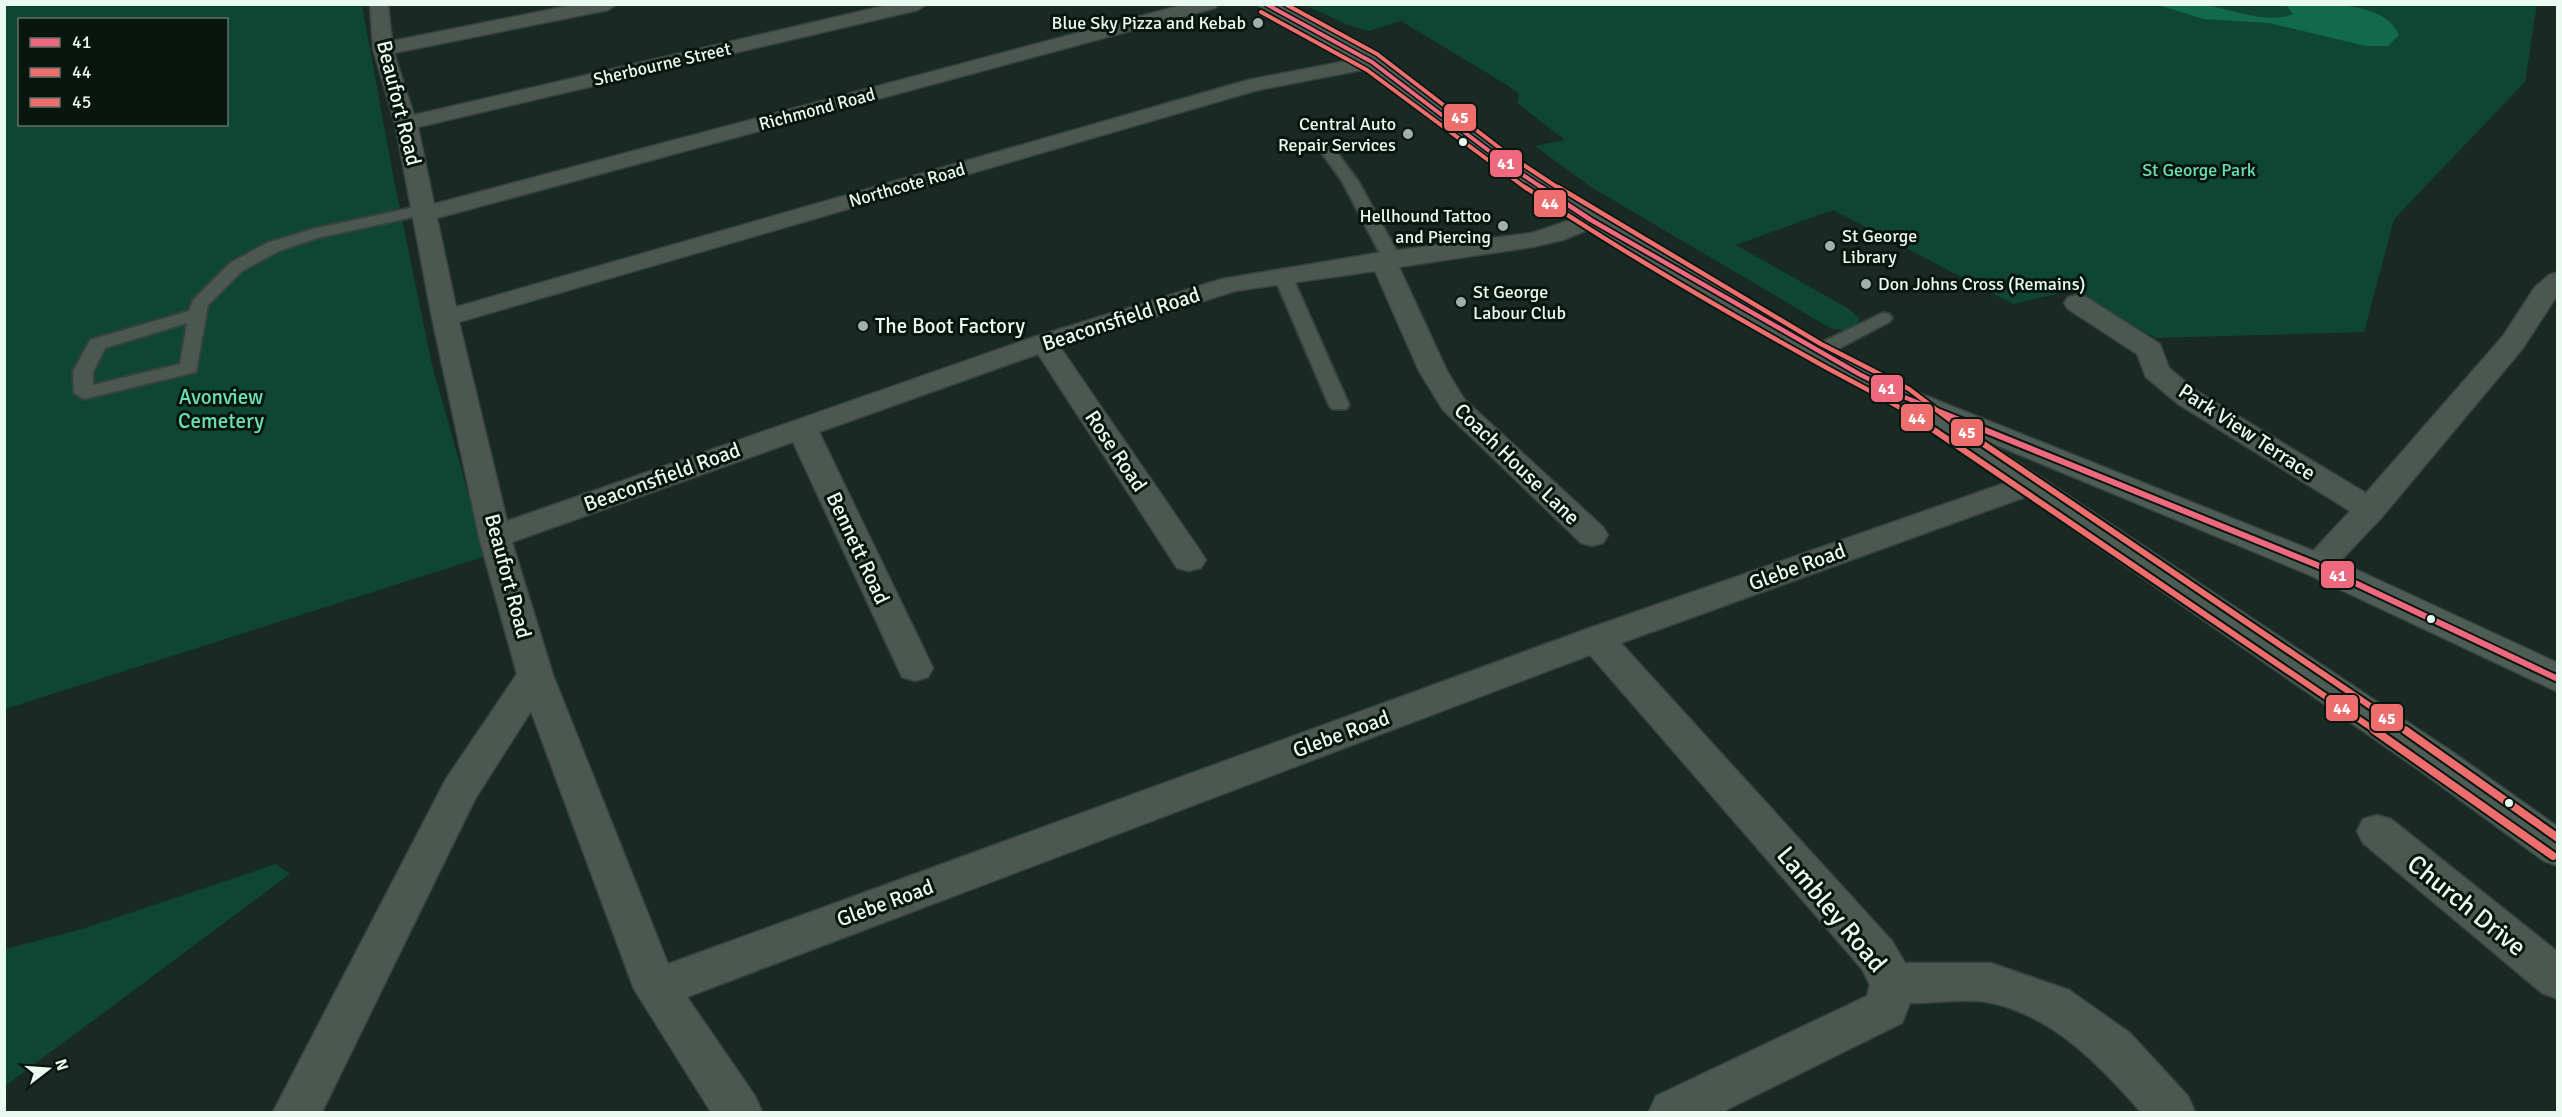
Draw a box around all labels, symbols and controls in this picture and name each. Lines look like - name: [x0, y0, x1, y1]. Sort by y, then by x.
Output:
- place label: Blue Sky Pizza and Kebab: [1052, 12, 1246, 34]
- marker: Blue Sky Pizza and Kebab: [1251, 16, 1265, 30]
- legend: [18, 18, 228, 126]
- text: 41: [72, 31, 91, 53]
- street label: Sherbourne Street: [591, 37, 733, 91]
- street label: Beaufort Road: [371, 38, 427, 168]
- text: 44: [72, 61, 92, 83]
- street label: Richmond Road: [756, 83, 878, 135]
- text: 45: [72, 91, 91, 113]
- line badge: 45: [1443, 103, 1477, 132]
- text: 45: [1451, 108, 1469, 128]
- place label: Central Auto Repair Services: [1278, 113, 1396, 156]
- marker: Central Auto Repair Services: [1401, 127, 1415, 141]
- unlabelled marker: [1457, 136, 1469, 148]
- line badge: 41: [1489, 149, 1523, 178]
- text: 41: [1497, 154, 1515, 174]
- street label: Northcote Road: [846, 158, 968, 212]
- park label: St George Park: [2142, 159, 2256, 181]
- line badge: 44: [1533, 189, 1567, 218]
- text: 44: [1541, 194, 1559, 214]
- place label: Hellhound Tattoo and Piercing: [1360, 205, 1491, 248]
- marker: Hellhound Tattoo and Piercing: [1496, 219, 1510, 233]
- place label: St George Library: [1842, 225, 1917, 268]
- marker: St George Library: [1823, 239, 1837, 253]
- place label: Don Johns Cross (Remains): [1878, 273, 2086, 295]
- marker: Don Johns Cross (Remains): [1859, 277, 1873, 291]
- street label: Beaconsfield Road: [1039, 281, 1203, 357]
- place label: St George Labour Club: [1473, 281, 1566, 324]
- marker: St George Labour Club: [1454, 295, 1468, 309]
- place label: The Boot Factory: [875, 313, 1025, 339]
- marker: The Boot Factory: [856, 319, 870, 333]
- line badge: 41: [1870, 374, 1904, 403]
- street label: Park View Terrace: [2174, 378, 2320, 486]
- text: 41: [1878, 379, 1896, 399]
- park label: Avonview Cemetery: [178, 384, 264, 434]
- street label: Coach House Lane: [1449, 398, 1585, 530]
- line badge: 44: [1900, 403, 1934, 432]
- street label: Rose Road: [1079, 405, 1153, 497]
- text: 44: [1908, 409, 1926, 429]
- line badge: 45: [1950, 418, 1984, 447]
- text: 45: [1958, 423, 1976, 443]
- street label: Beaconsfield Road: [580, 437, 744, 517]
- street label: Bennett Road: [821, 488, 895, 608]
- street label: Beaufort Road: [479, 511, 537, 641]
- street label: Glebe Road: [1745, 537, 1849, 597]
- line badge: 41: [2320, 560, 2355, 589]
- text: 41: [2329, 566, 2347, 586]
- unlabelled marker: [2425, 613, 2437, 625]
- line badge: 44: [2325, 694, 2359, 722]
- text: 44: [2333, 699, 2351, 719]
- line badge: 45: [2370, 703, 2404, 732]
- street label: Glebe Road: [1289, 704, 1393, 764]
- text: 45: [2378, 709, 2396, 729]
- unlabelled marker: [2503, 797, 2515, 809]
- street label: Lambley Road: [1769, 840, 1893, 979]
- street label: Church Drive: [2401, 848, 2532, 963]
- street label: Glebe Road: [833, 873, 937, 933]
- north arrow: [18, 1039, 78, 1099]
- text: N: [50, 1057, 73, 1073]

